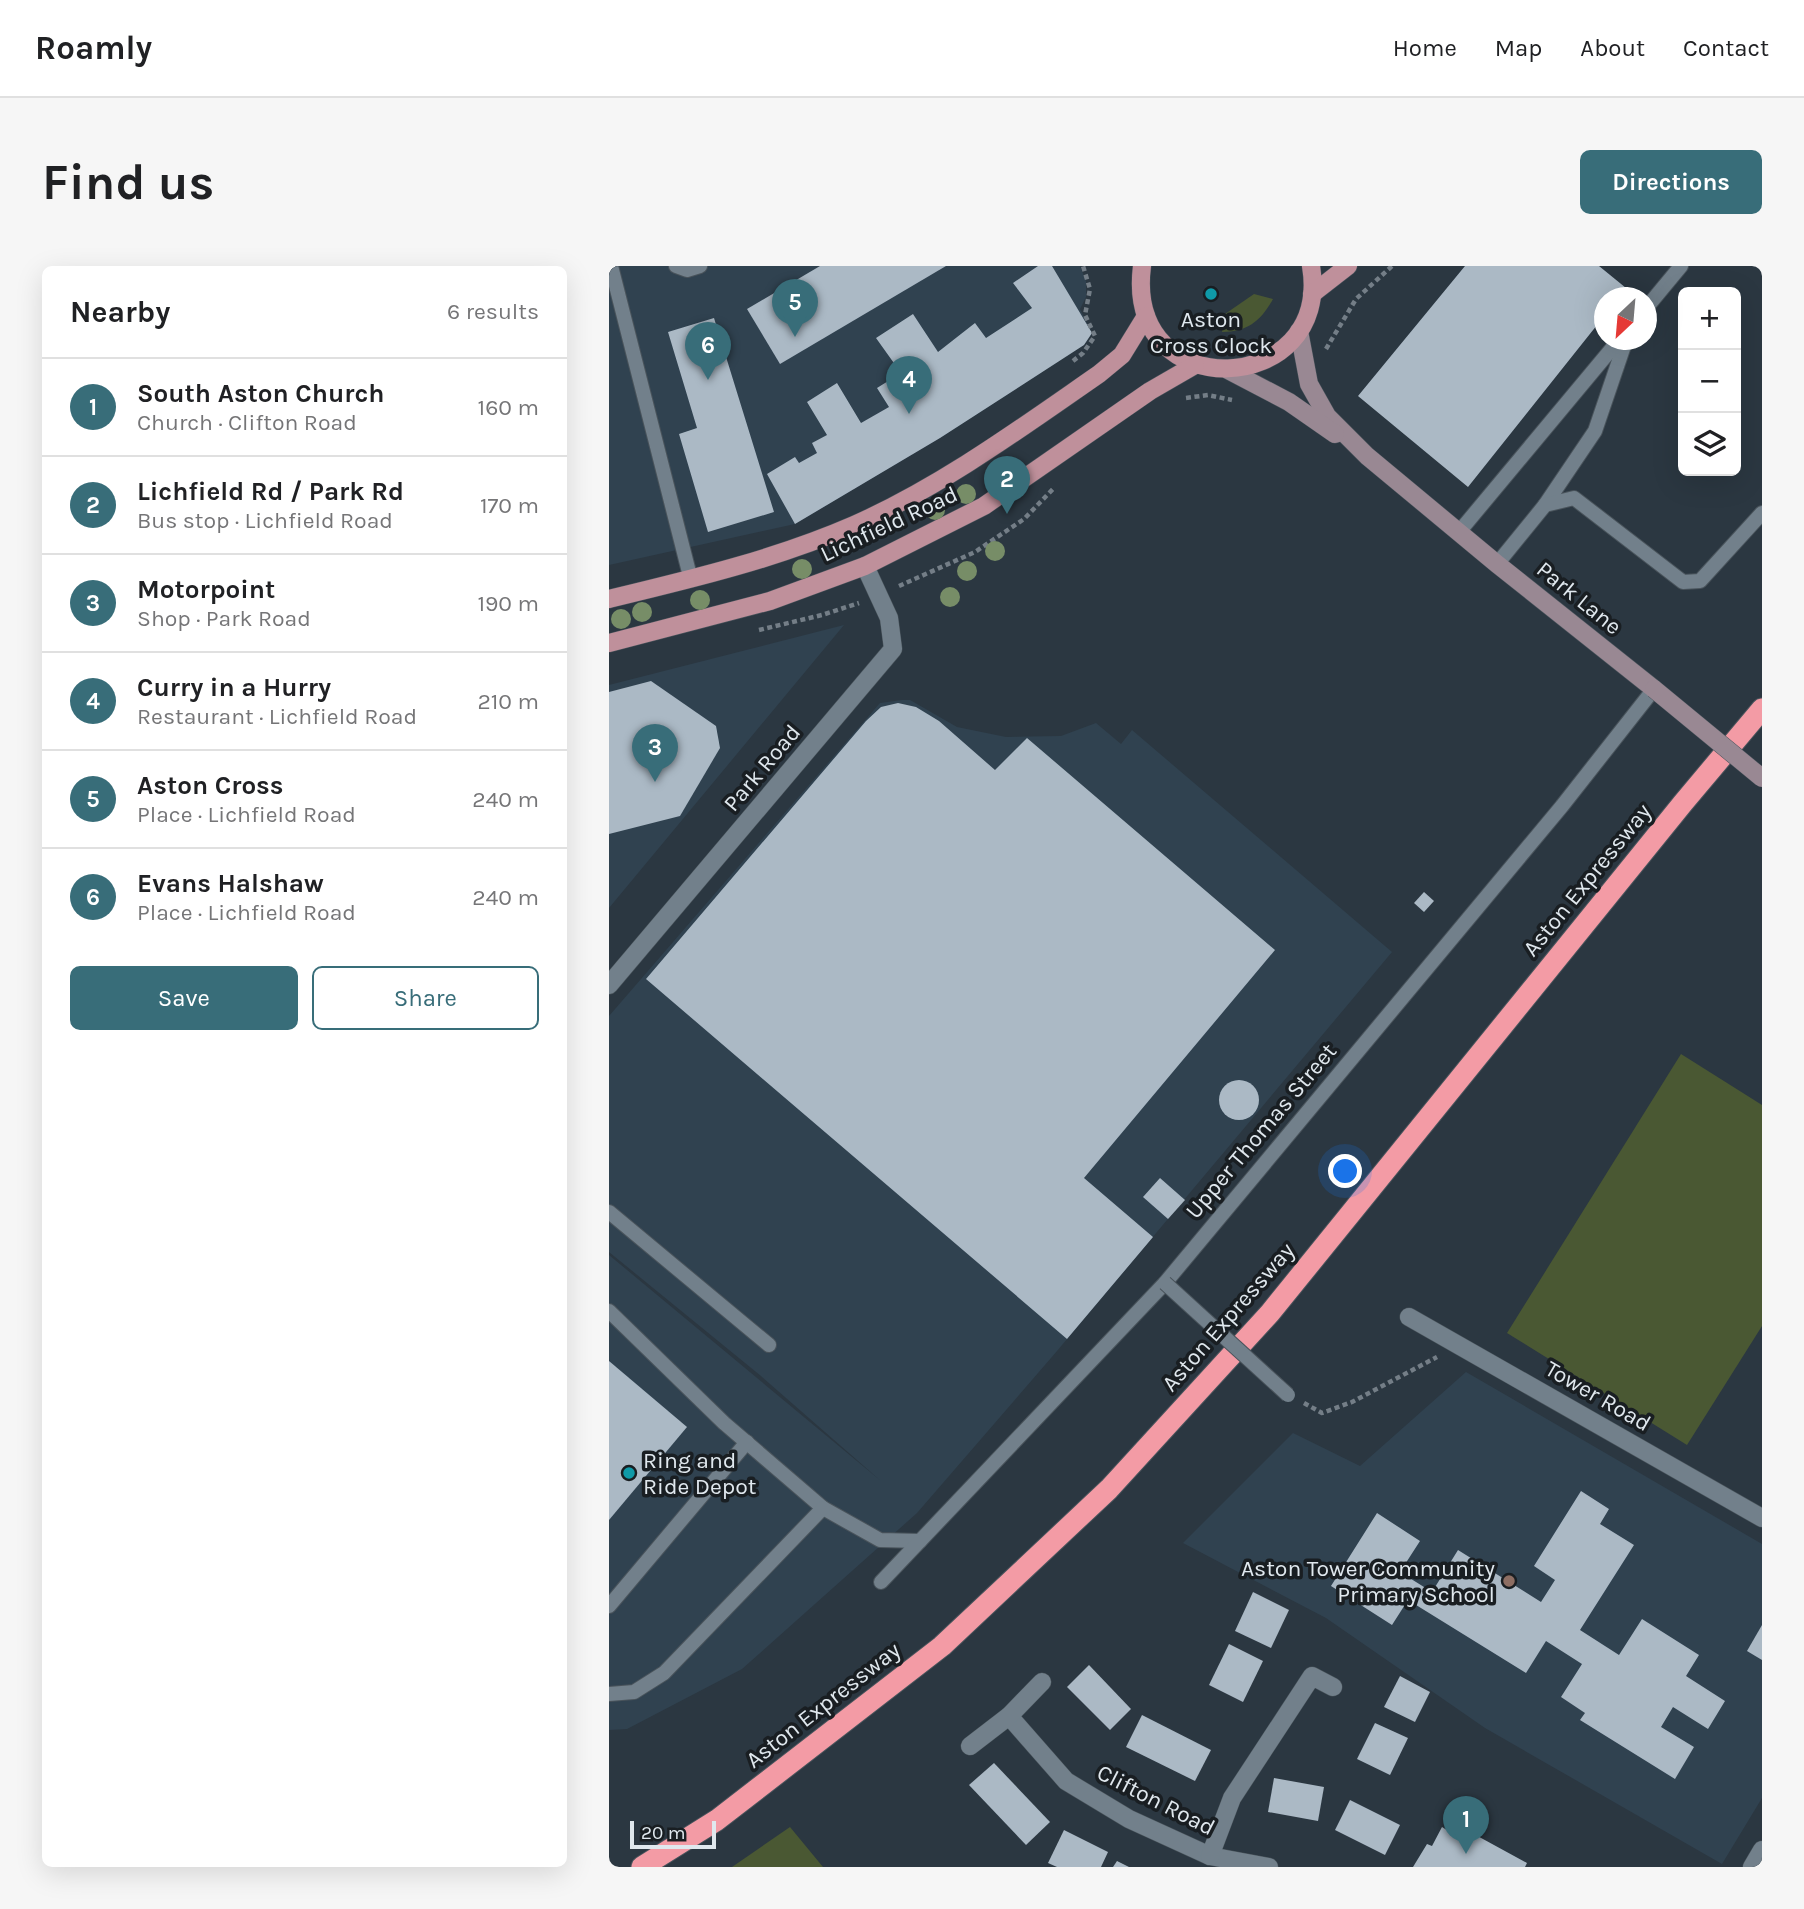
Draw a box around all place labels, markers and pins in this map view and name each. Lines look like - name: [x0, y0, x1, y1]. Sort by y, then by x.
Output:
- pin: 5: [772, 279, 818, 337]
- marker: Aston Cross Clock: [1203, 286, 1219, 302]
- place label: Aston Cross Clock: [1150, 306, 1272, 359]
- pin: 6: [685, 322, 731, 380]
- pin: 4: [886, 356, 932, 414]
- pin: 2: [984, 456, 1030, 514]
- pin: 3: [632, 724, 678, 782]
- place label: Ring and Ride Depot: [643, 1447, 757, 1500]
- marker: Ring and Ride Depot: [621, 1465, 637, 1481]
- place label: Aston Tower Community Primary School: [1241, 1555, 1495, 1608]
- marker: Aston Tower Community Primary School: [1501, 1573, 1517, 1589]
- pin: 1: [1443, 1796, 1489, 1854]

